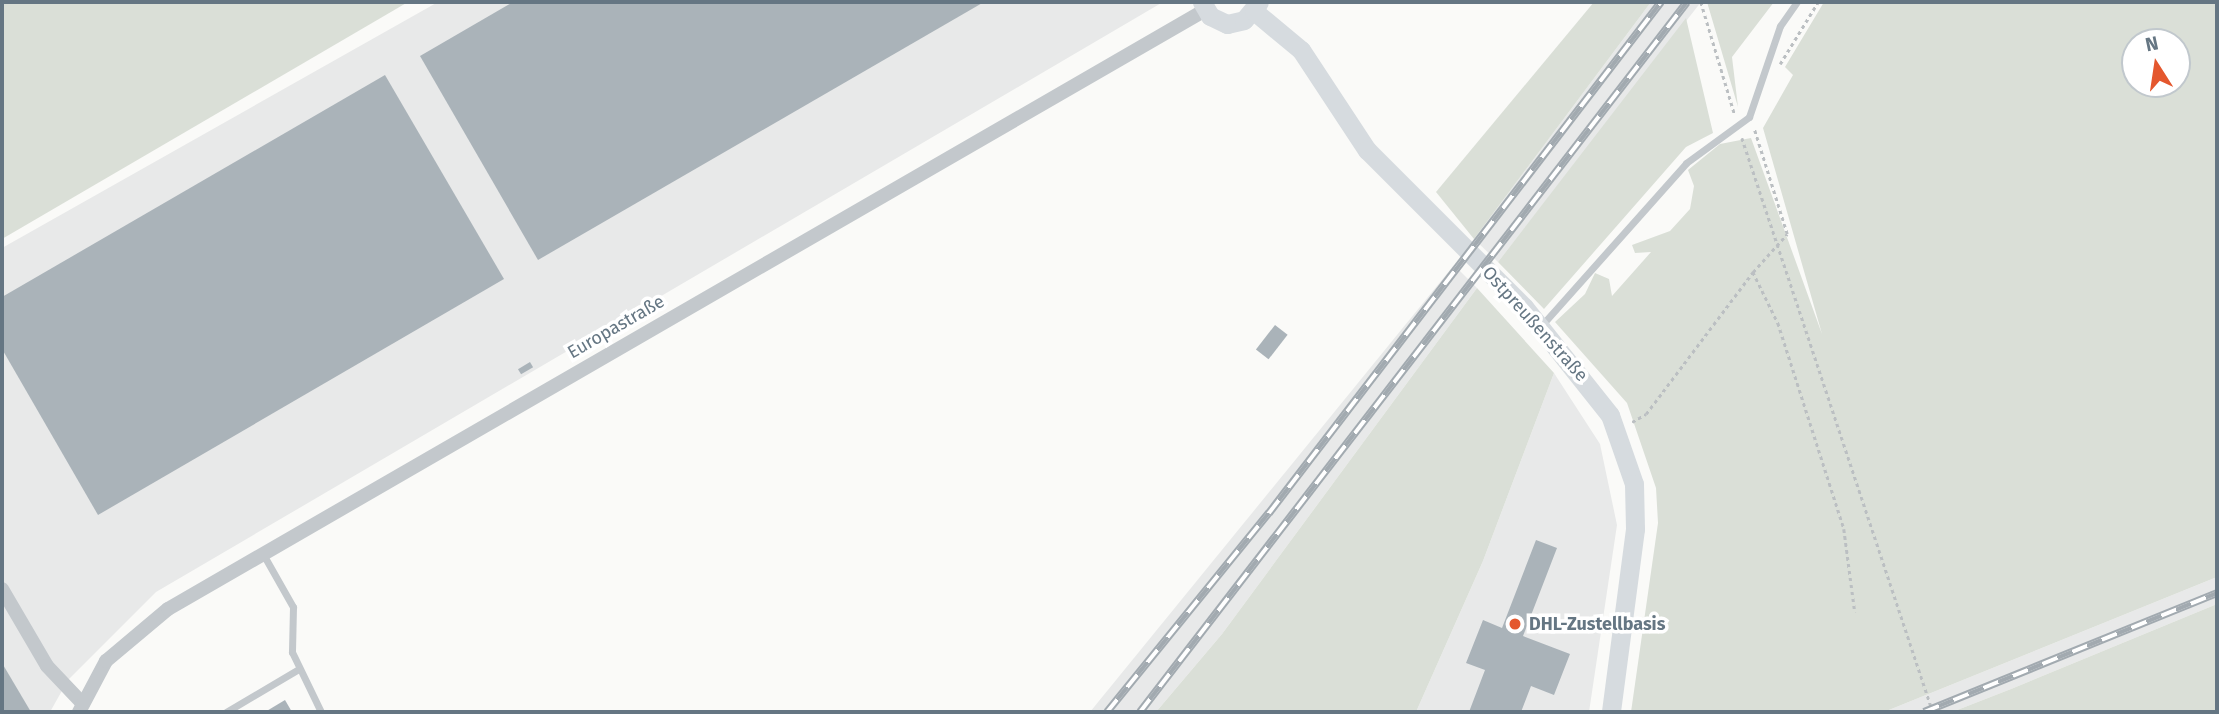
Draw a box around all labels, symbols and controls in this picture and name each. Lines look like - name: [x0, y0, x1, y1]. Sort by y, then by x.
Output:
- north arrow: [2121, 28, 2191, 98]
- text: N: [2143, 31, 2160, 56]
- street label: Ostpreußenstraße: [1478, 262, 1592, 386]
- street label: Europastraße: [564, 291, 668, 363]
- place label: DHL-Zustellbasis: [1529, 613, 1665, 635]
- marker: DHL-Zustellbasis: [1507, 616, 1523, 632]

